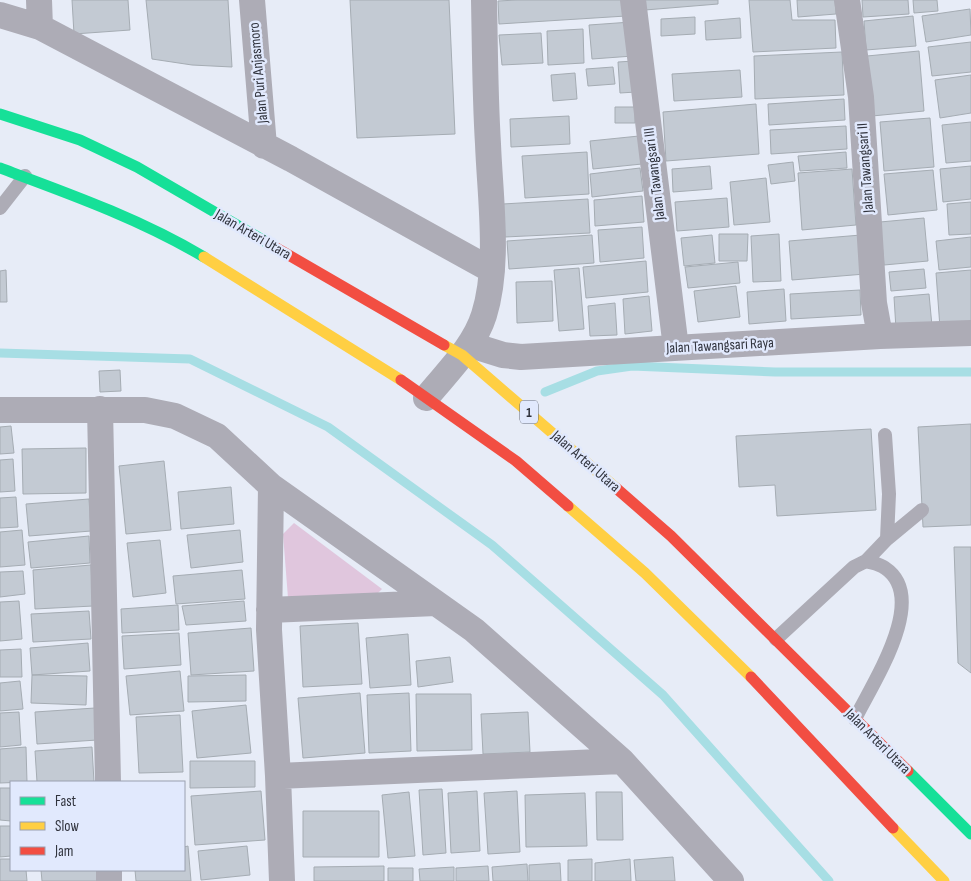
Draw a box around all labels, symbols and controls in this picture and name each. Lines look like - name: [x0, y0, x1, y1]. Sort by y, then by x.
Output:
- street label: Jalan Puri Anjasmoro: [245, 22, 272, 125]
- street label: Jalan Tawangsari II: [853, 122, 878, 215]
- street label: Jalan Tawangsari III: [639, 127, 670, 222]
- street label: Jalan Arteri Utara: [210, 204, 294, 264]
- street label: Jalan Tawangsari Raya: [665, 333, 775, 358]
- road number: 1: [520, 401, 538, 424]
- street label: Jalan Arteri Utara: [547, 426, 624, 497]
- street label: Jalan Arteri Utara: [840, 704, 915, 778]
- legend: [10, 781, 185, 871]
- text: Fast: [55, 792, 77, 811]
- text: Slow: [55, 817, 79, 836]
- text: Jam: [54, 842, 73, 861]

